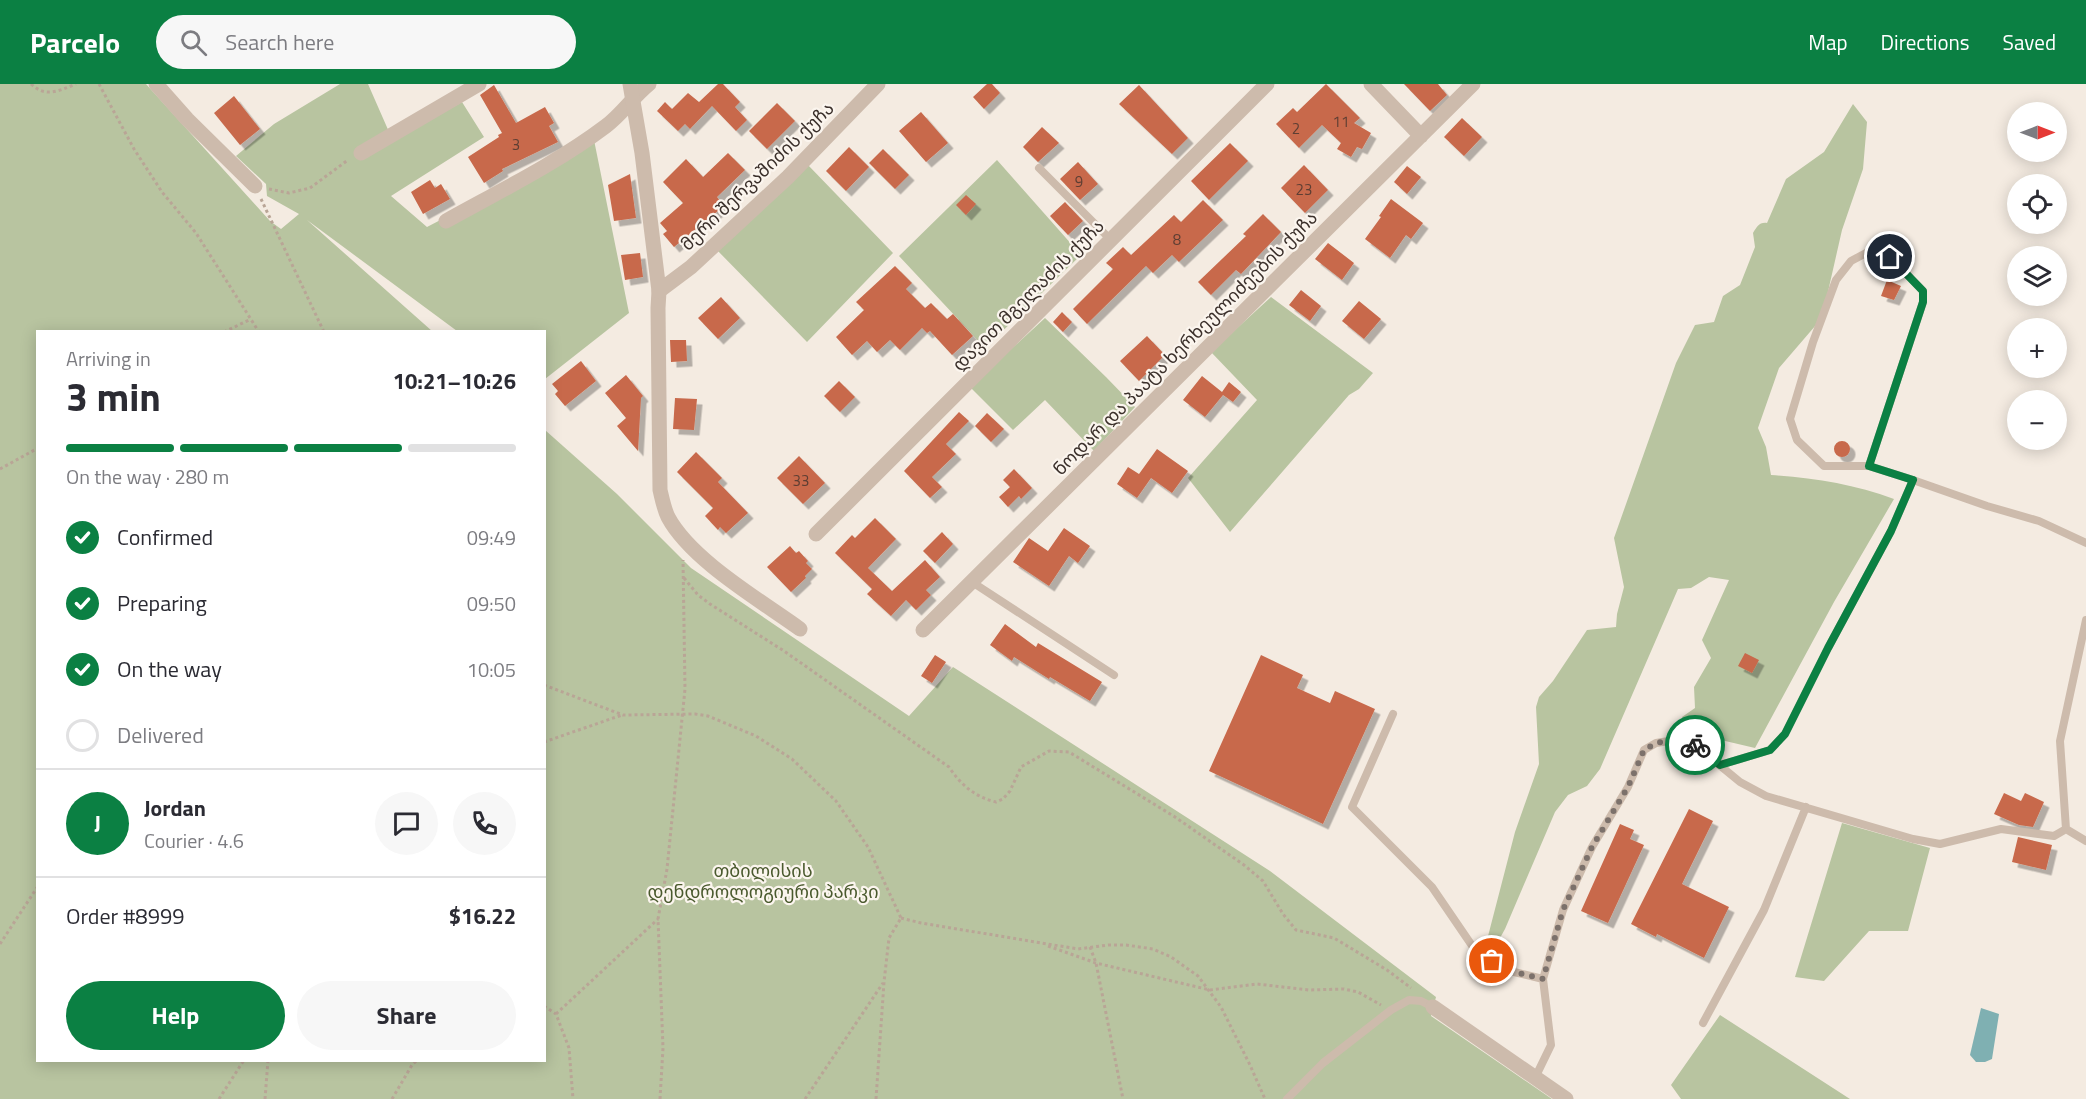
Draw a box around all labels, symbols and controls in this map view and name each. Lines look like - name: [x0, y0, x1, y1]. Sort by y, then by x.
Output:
- search box: [156, 15, 576, 69]
- text: Parcelo: [30, 21, 120, 64]
- text: Search here: [225, 25, 334, 59]
- icon: search: [177, 26, 210, 59]
- text: Map: [1808, 26, 1848, 58]
- text: Directions: [1881, 26, 1970, 58]
- text: Saved: [2003, 26, 2056, 58]
- street label: მერი შერვაშიძის ქუჩა: [674, 95, 840, 257]
- north arrow: [2007, 102, 2067, 162]
- map controls: [2007, 102, 2067, 450]
- house number: 11: [1333, 110, 1349, 133]
- house number: 2: [1292, 117, 1300, 140]
- house number: 3: [512, 133, 520, 156]
- house number: 9: [1075, 170, 1083, 193]
- button: locate: [2007, 174, 2067, 234]
- house number: 23: [1296, 178, 1312, 201]
- street label: ნოდარ და პაატა ხერხეულიძეების ქუჩა: [1047, 205, 1323, 481]
- street label: დავით მგელაძის ქუჩა: [946, 213, 1110, 377]
- house number: 8: [1173, 228, 1181, 251]
- pin: [1864, 231, 1915, 282]
- icon: home: [1873, 240, 1906, 273]
- button: layers: [2007, 246, 2067, 306]
- button: +: [2007, 318, 2067, 378]
- text: Arriving in: [66, 343, 151, 374]
- text: 10:21–10:26: [393, 364, 516, 398]
- text: 3 min: [66, 367, 161, 426]
- button: −: [2007, 390, 2067, 450]
- text: On the way · 280 m: [66, 461, 229, 492]
- house number: 33: [793, 469, 809, 492]
- text: Confirmed: [117, 520, 213, 554]
- icon: check: [66, 521, 99, 554]
- text: 09:49: [467, 522, 516, 553]
- text: Preparing: [117, 586, 207, 620]
- icon: check: [66, 587, 99, 620]
- text: 09:50: [467, 588, 516, 619]
- text: On the way: [117, 652, 222, 686]
- icon: check: [66, 653, 99, 686]
- text: 10:05: [467, 654, 516, 685]
- courier: [1665, 715, 1725, 775]
- text: Delivered: [117, 718, 204, 752]
- icon: bike: [1679, 729, 1712, 762]
- text: Jordan: [144, 791, 206, 825]
- button: chat: [375, 792, 438, 855]
- button: phone: [453, 792, 516, 855]
- text: J: [94, 806, 101, 840]
- text: Courier · 4.6: [144, 825, 244, 856]
- park label: თბილისის დენდროლოგიური პარკი: [648, 857, 878, 905]
- text: Order #8999: [66, 899, 185, 933]
- text: $16.22: [449, 899, 516, 933]
- pin: [1466, 935, 1517, 986]
- icon: bag: [1475, 944, 1508, 977]
- button: Help: [66, 981, 285, 1050]
- button: Share: [297, 981, 516, 1050]

